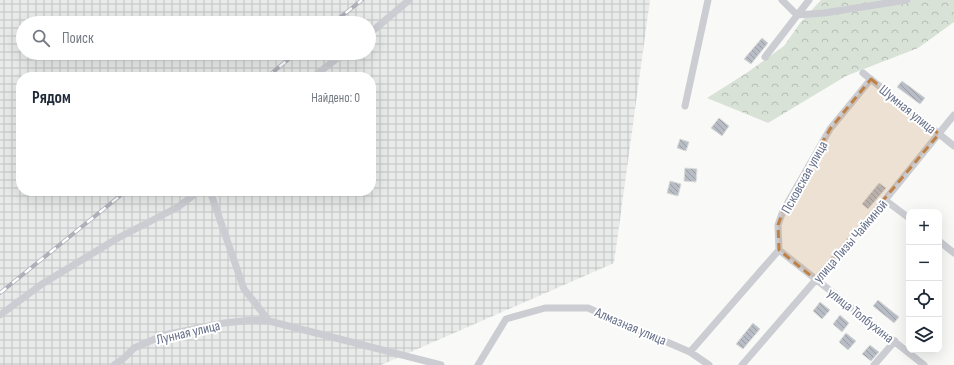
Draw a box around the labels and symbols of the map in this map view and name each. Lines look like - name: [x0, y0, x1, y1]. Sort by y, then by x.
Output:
- street label: Шумная улица: [876, 81, 940, 138]
- street label: Псковская улица: [777, 138, 831, 217]
- street label: улица Лизы Чайкиной: [810, 196, 891, 286]
- street label: улица Толбухина: [824, 284, 897, 347]
- street label: Алмазная улица: [592, 303, 669, 349]
- street label: Лунная улица: [155, 317, 222, 348]

